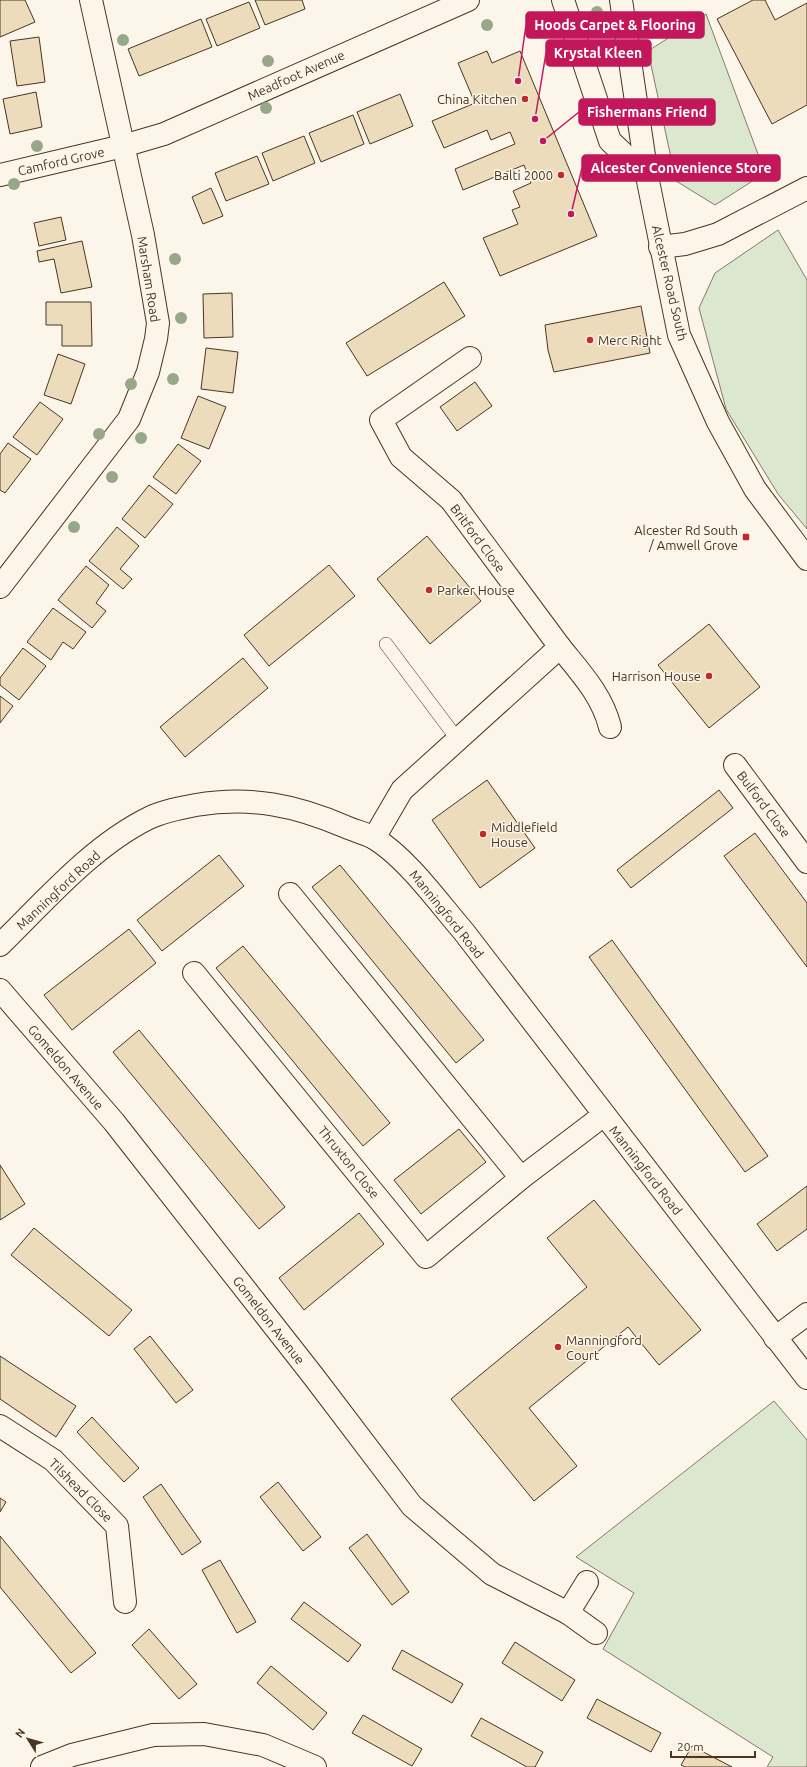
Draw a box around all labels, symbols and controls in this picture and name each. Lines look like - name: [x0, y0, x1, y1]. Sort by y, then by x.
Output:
- callout: Hoods Carpet & Flooring: [526, 12, 704, 38]
- text: Hoods Carpet & Flooring: [534, 17, 696, 33]
- callout: Krystal Kleen: [546, 40, 651, 66]
- text: Krystal Kleen: [554, 45, 642, 61]
- street label: Meadfoot Avenue: [245, 47, 347, 103]
- place label: China Kitchen: [437, 92, 517, 106]
- marker: China Kitchen: [520, 94, 530, 104]
- callout: Fishermans Friend: [579, 99, 715, 125]
- text: Fishermans Friend: [587, 104, 707, 120]
- street label: Camford Grove: [16, 144, 106, 178]
- callout: Alcester Convenience Store: [582, 155, 780, 181]
- text: Alcester Convenience Store: [590, 160, 772, 176]
- place label: Balti 2000: [494, 168, 553, 182]
- marker: Balti 2000: [556, 170, 566, 180]
- street label: Alcester Road South: [650, 224, 690, 342]
- street label: Marsham Road: [135, 235, 163, 323]
- place label: Merc Right: [598, 333, 662, 347]
- marker: Merc Right: [585, 335, 595, 345]
- street label: Britford Close: [448, 501, 508, 575]
- place label: Alcester Rd South / Amwell Grove: [634, 523, 738, 552]
- marker: Alcester Rd South / Amwell Grove: [741, 532, 751, 542]
- place label: Parker House: [437, 583, 515, 597]
- marker: Parker House: [424, 585, 434, 595]
- place label: Harrison House: [612, 669, 701, 683]
- marker: Harrison House: [704, 671, 714, 681]
- street label: Bulford Close: [735, 768, 793, 840]
- place label: Middlefield House: [491, 820, 558, 849]
- marker: Middlefield House: [478, 829, 488, 839]
- street label: Manningford Road: [13, 848, 103, 932]
- street label: Manningford Road: [407, 867, 487, 961]
- street label: Gomeldon Avenue: [25, 1022, 107, 1112]
- street label: Thruxton Close: [316, 1123, 382, 1201]
- street label: Manningford Road: [607, 1123, 685, 1217]
- street label: Gomeldon Avenue: [230, 1273, 308, 1367]
- place label: Manningford Court: [566, 1333, 642, 1362]
- marker: Manningford Court: [553, 1342, 563, 1352]
- street label: Tilshead Close: [47, 1456, 115, 1524]
- north arrow: [8, 1719, 48, 1759]
- text: N: [13, 1726, 27, 1740]
- scale bar: [671, 1733, 755, 1759]
- text: 20 m: [677, 1740, 704, 1753]

